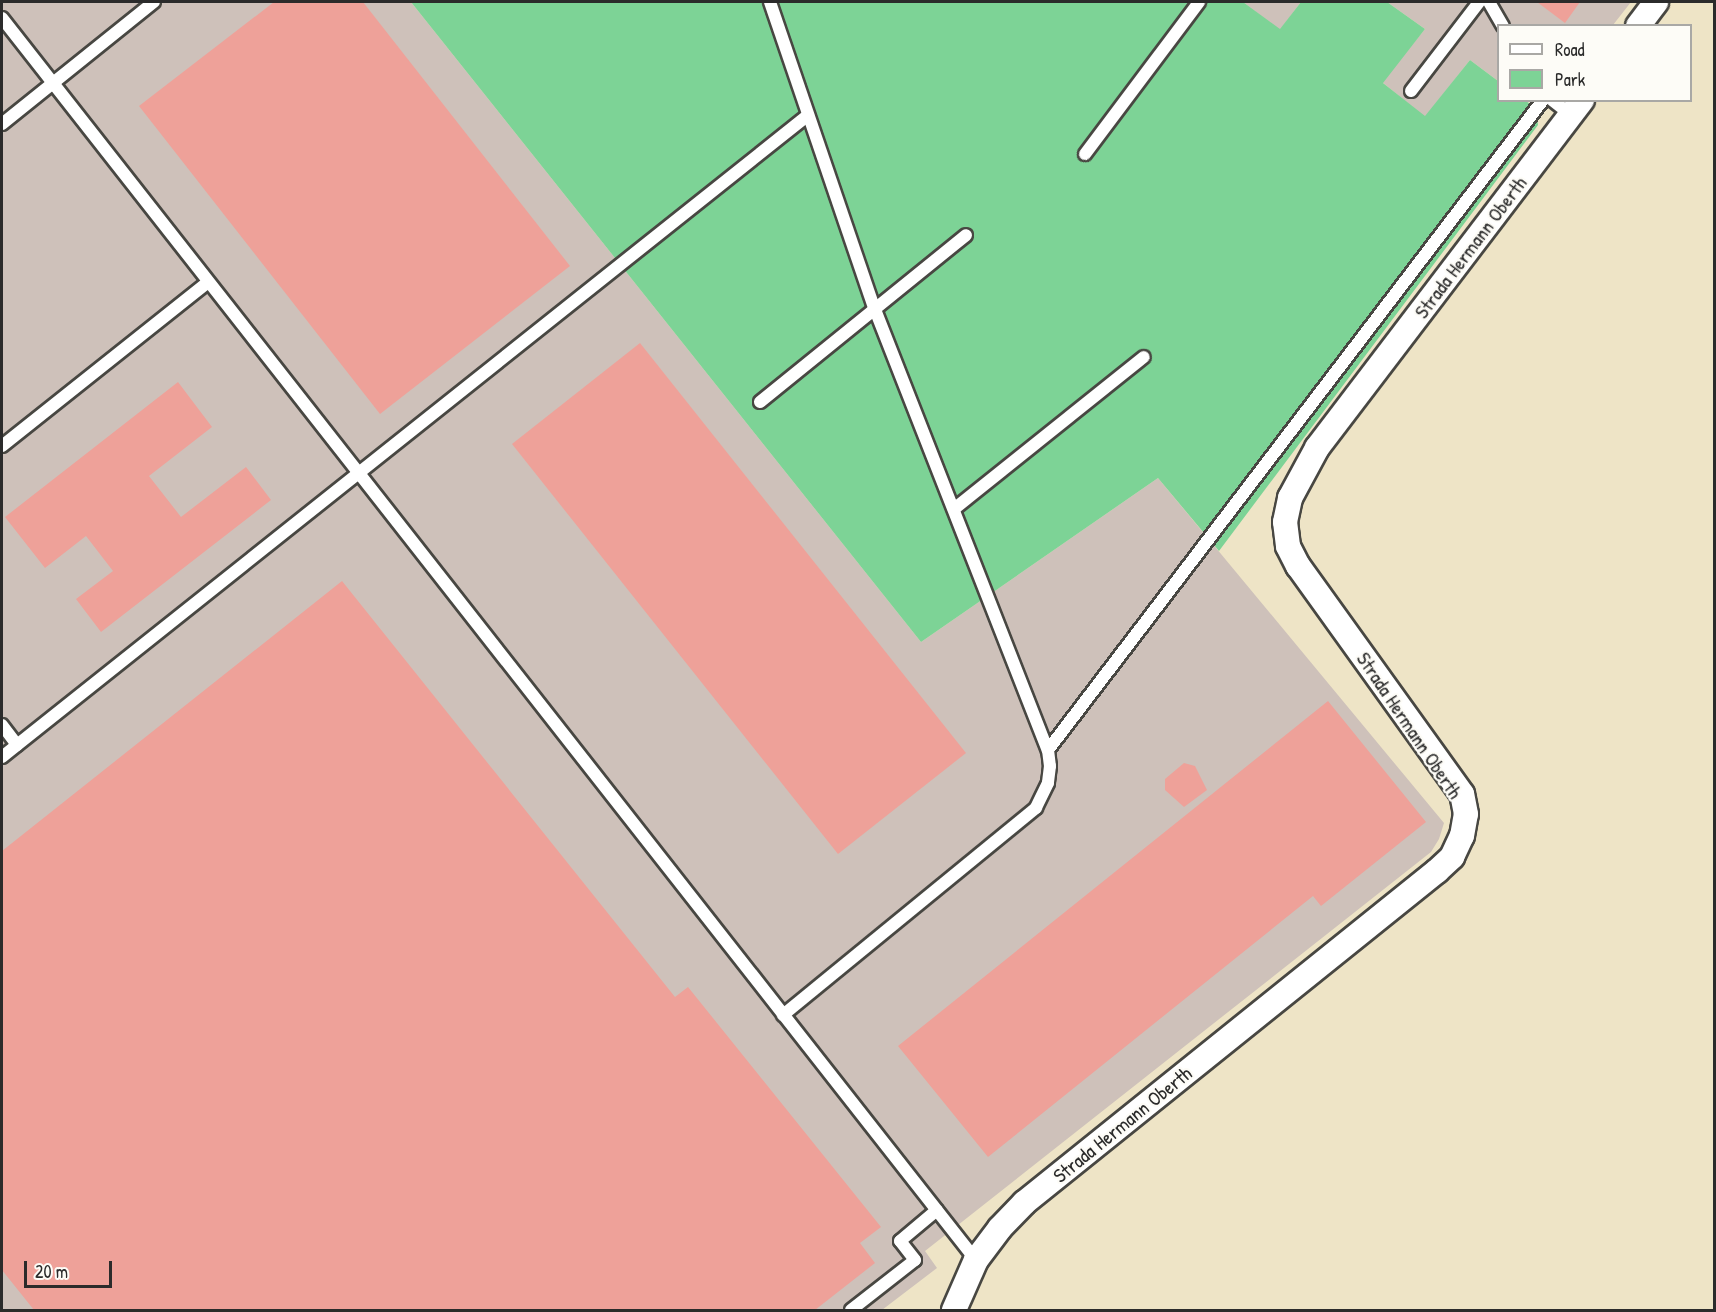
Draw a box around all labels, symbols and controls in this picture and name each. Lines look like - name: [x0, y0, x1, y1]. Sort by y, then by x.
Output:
- legend: [1497, 24, 1692, 102]
- text: Road: [1555, 37, 1585, 62]
- text: Park: [1555, 67, 1585, 92]
- street label: Strada Hermann Oberth: [1409, 171, 1531, 323]
- street label: Strada Hermann Oberth: [1352, 647, 1468, 803]
- street label: Strada Hermann Oberth: [1048, 1061, 1196, 1187]
- scale bar: [27, 1249, 116, 1287]
- text: 20 m: [35, 1259, 68, 1284]

